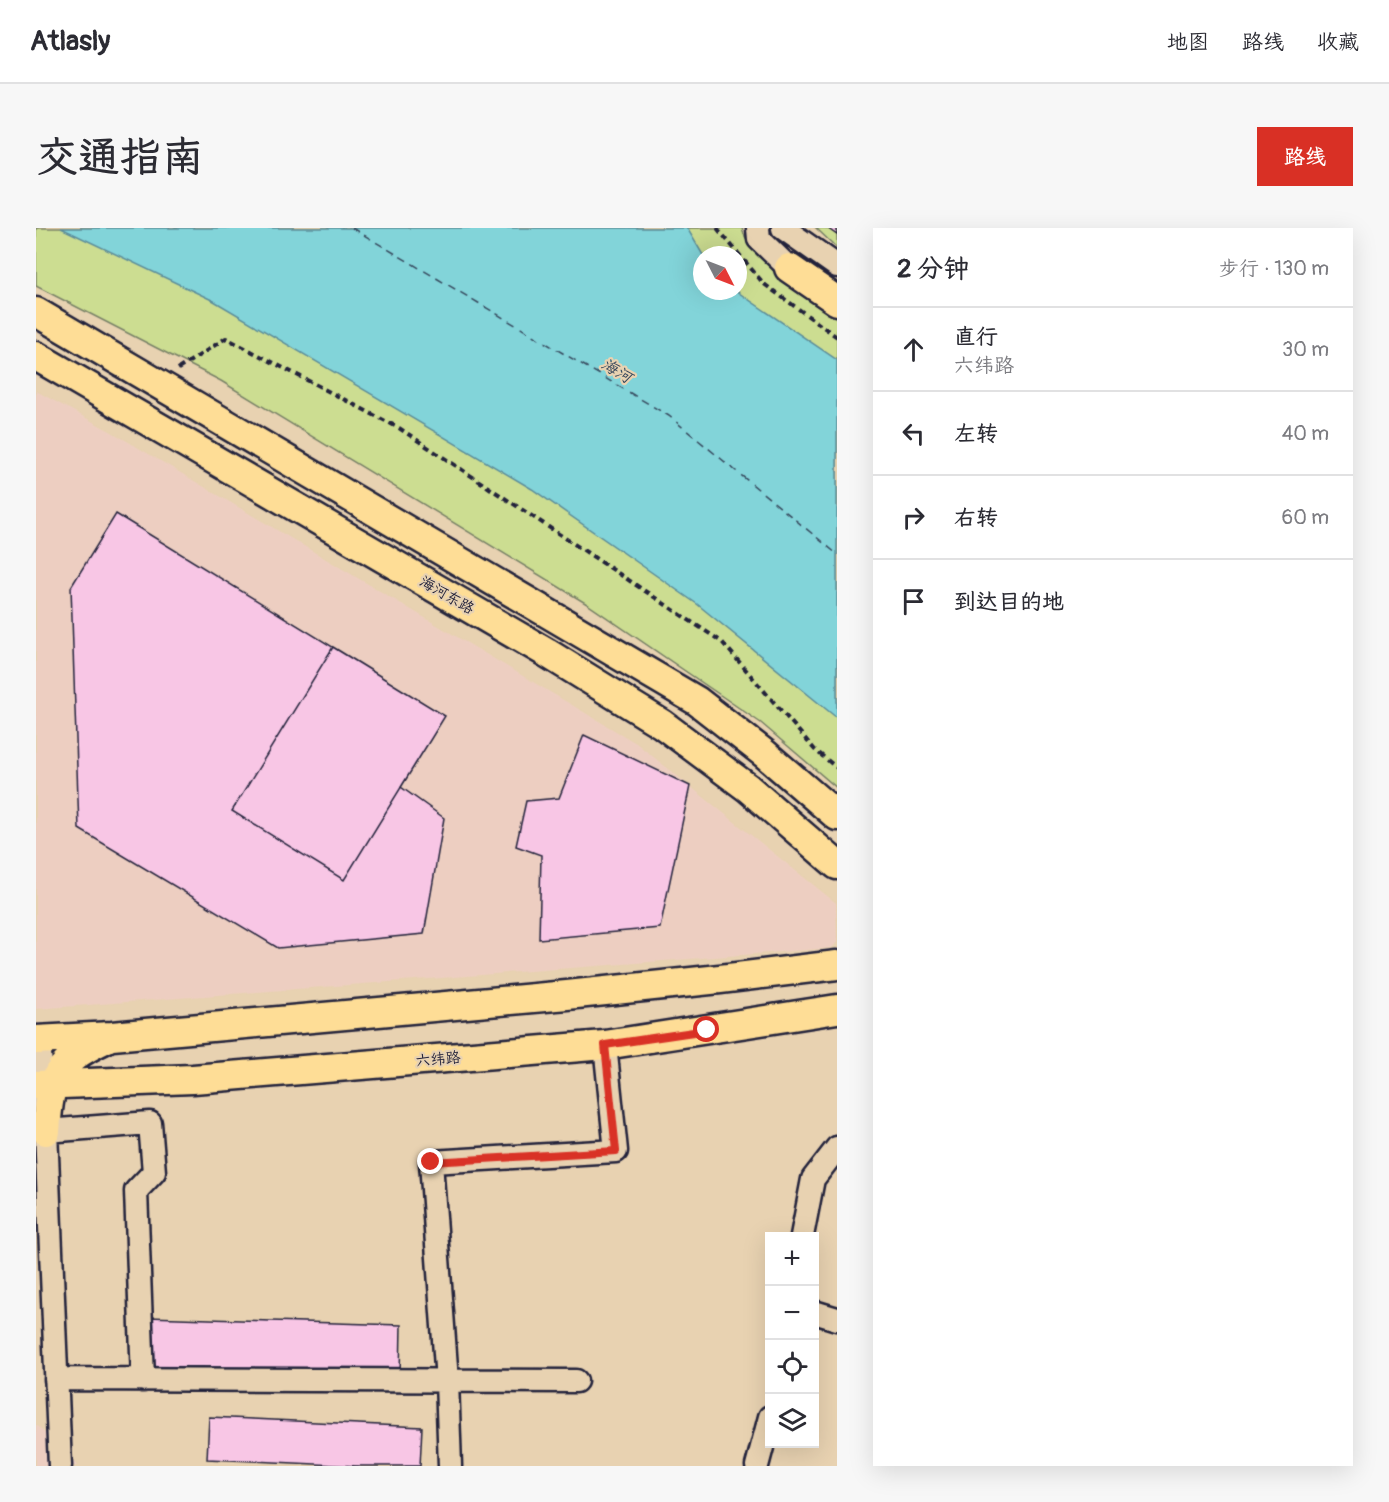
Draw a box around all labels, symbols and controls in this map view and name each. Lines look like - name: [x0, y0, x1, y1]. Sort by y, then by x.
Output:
- text: Atlasly: [30, 24, 110, 59]
- text: 地图: [1167, 29, 1209, 56]
- text: 路线: [1242, 29, 1284, 56]
- text: 收藏: [1317, 29, 1359, 56]
- button: 路线: [1257, 127, 1353, 186]
- text: 交通指南: [36, 132, 204, 184]
- north arrow: [693, 246, 747, 300]
- text: 2 分钟: [897, 253, 969, 285]
- text: 步行 · 130 m: [1219, 256, 1329, 281]
- text: 直行: [954, 323, 998, 351]
- icon: ahead: [897, 333, 930, 366]
- text: 30 m: [1282, 337, 1329, 362]
- text: 六纬路: [954, 353, 1014, 378]
- water label: 海河: [598, 354, 638, 389]
- icon: left: [897, 417, 930, 450]
- text: 左转: [954, 420, 998, 448]
- text: 40 m: [1282, 421, 1329, 446]
- icon: right: [897, 501, 930, 534]
- text: 右转: [954, 504, 998, 532]
- text: 60 m: [1282, 505, 1329, 530]
- street label: 海河东路: [416, 572, 477, 619]
- icon: arrive: [897, 585, 930, 618]
- text: 到达目的地: [954, 588, 1064, 616]
- route start: [693, 1016, 719, 1042]
- street label: 六纬路: [415, 1048, 461, 1071]
- route end: [417, 1148, 443, 1174]
- map controls: [765, 1232, 819, 1448]
- button: +: [765, 1232, 819, 1286]
- button: −: [765, 1286, 819, 1340]
- button: locate: [765, 1340, 819, 1394]
- button: layers: [765, 1394, 819, 1448]

